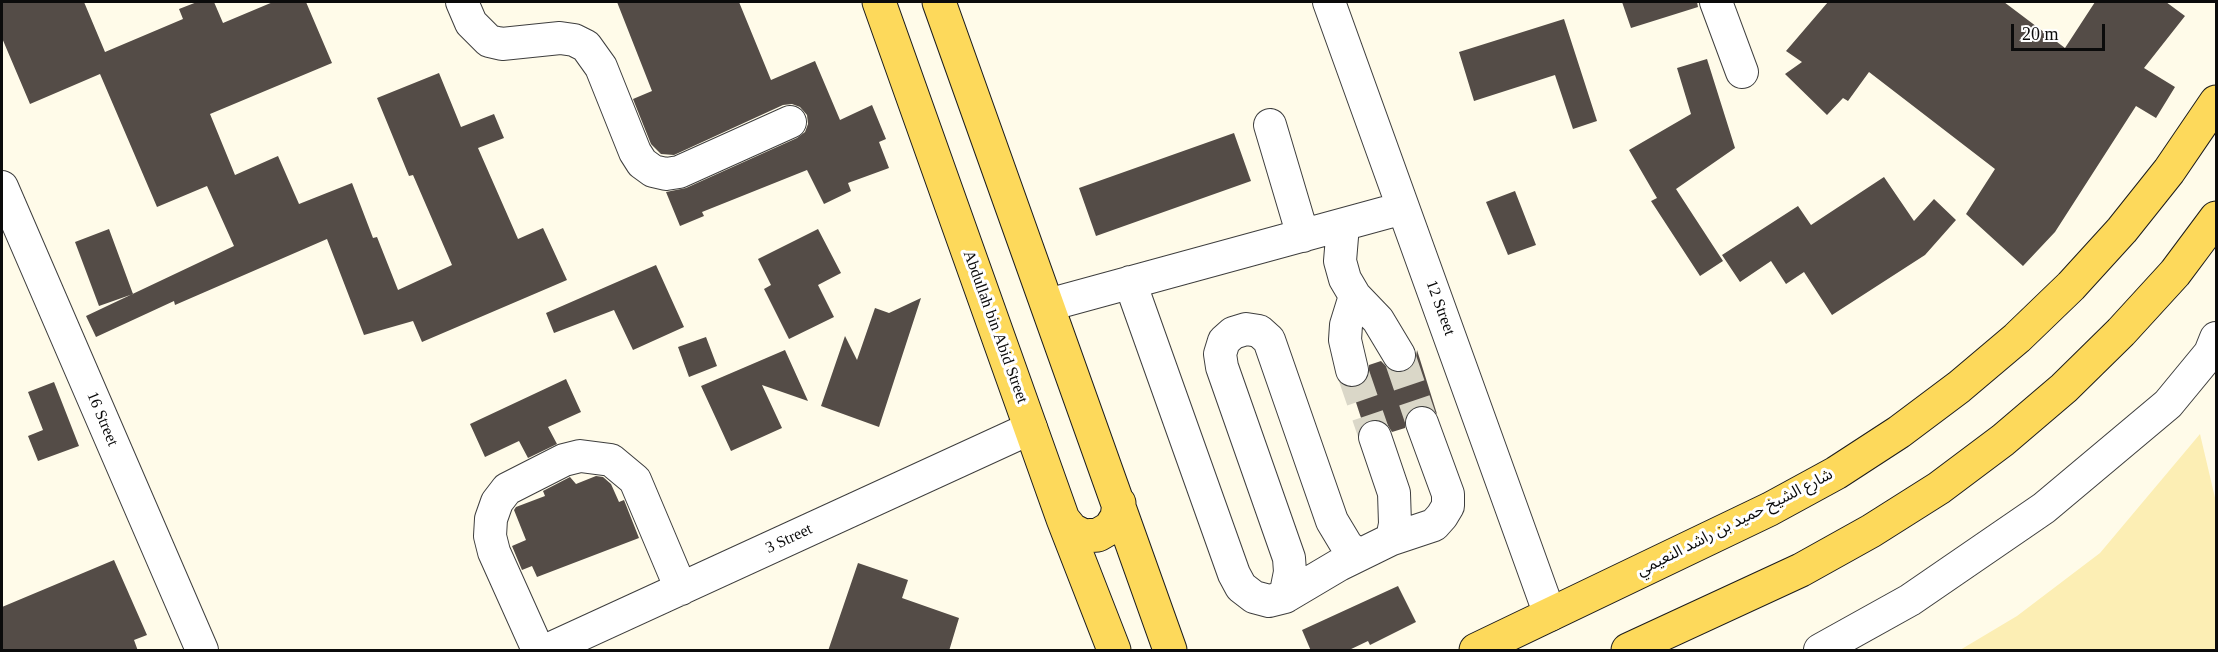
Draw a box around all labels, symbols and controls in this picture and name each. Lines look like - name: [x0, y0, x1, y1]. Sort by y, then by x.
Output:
- scale bar: [2014, 12, 2108, 50]
- text: 20 m: [2022, 24, 2059, 44]
- street label: Abdullah bin Abid Street: [958, 248, 1032, 406]
- street label: 12 Street: [1421, 278, 1459, 338]
- street label: 16 Street: [82, 389, 122, 449]
- street label: شارع الشيخ حميد بن راشد النعيمي: [1634, 465, 1836, 581]
- street label: 3 Street: [763, 520, 815, 558]

